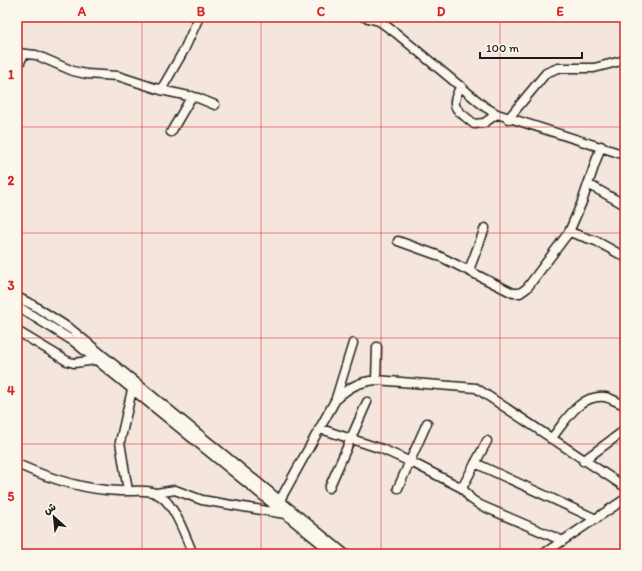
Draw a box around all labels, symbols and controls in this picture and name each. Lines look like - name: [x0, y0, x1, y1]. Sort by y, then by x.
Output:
- text: A: [77, 4, 87, 19]
- text: B: [197, 4, 206, 19]
- text: C: [317, 4, 326, 19]
- text: D: [437, 4, 446, 19]
- text: E: [556, 4, 564, 19]
- scale bar: [480, 34, 582, 60]
- text: 100 m: [486, 41, 519, 55]
- text: 1: [8, 67, 14, 82]
- text: 2: [8, 173, 15, 188]
- text: 3: [7, 278, 15, 293]
- text: 4: [7, 383, 15, 398]
- text: 5: [8, 489, 15, 504]
- north arrow: [34, 497, 74, 537]
- text: ش: [41, 500, 58, 517]

